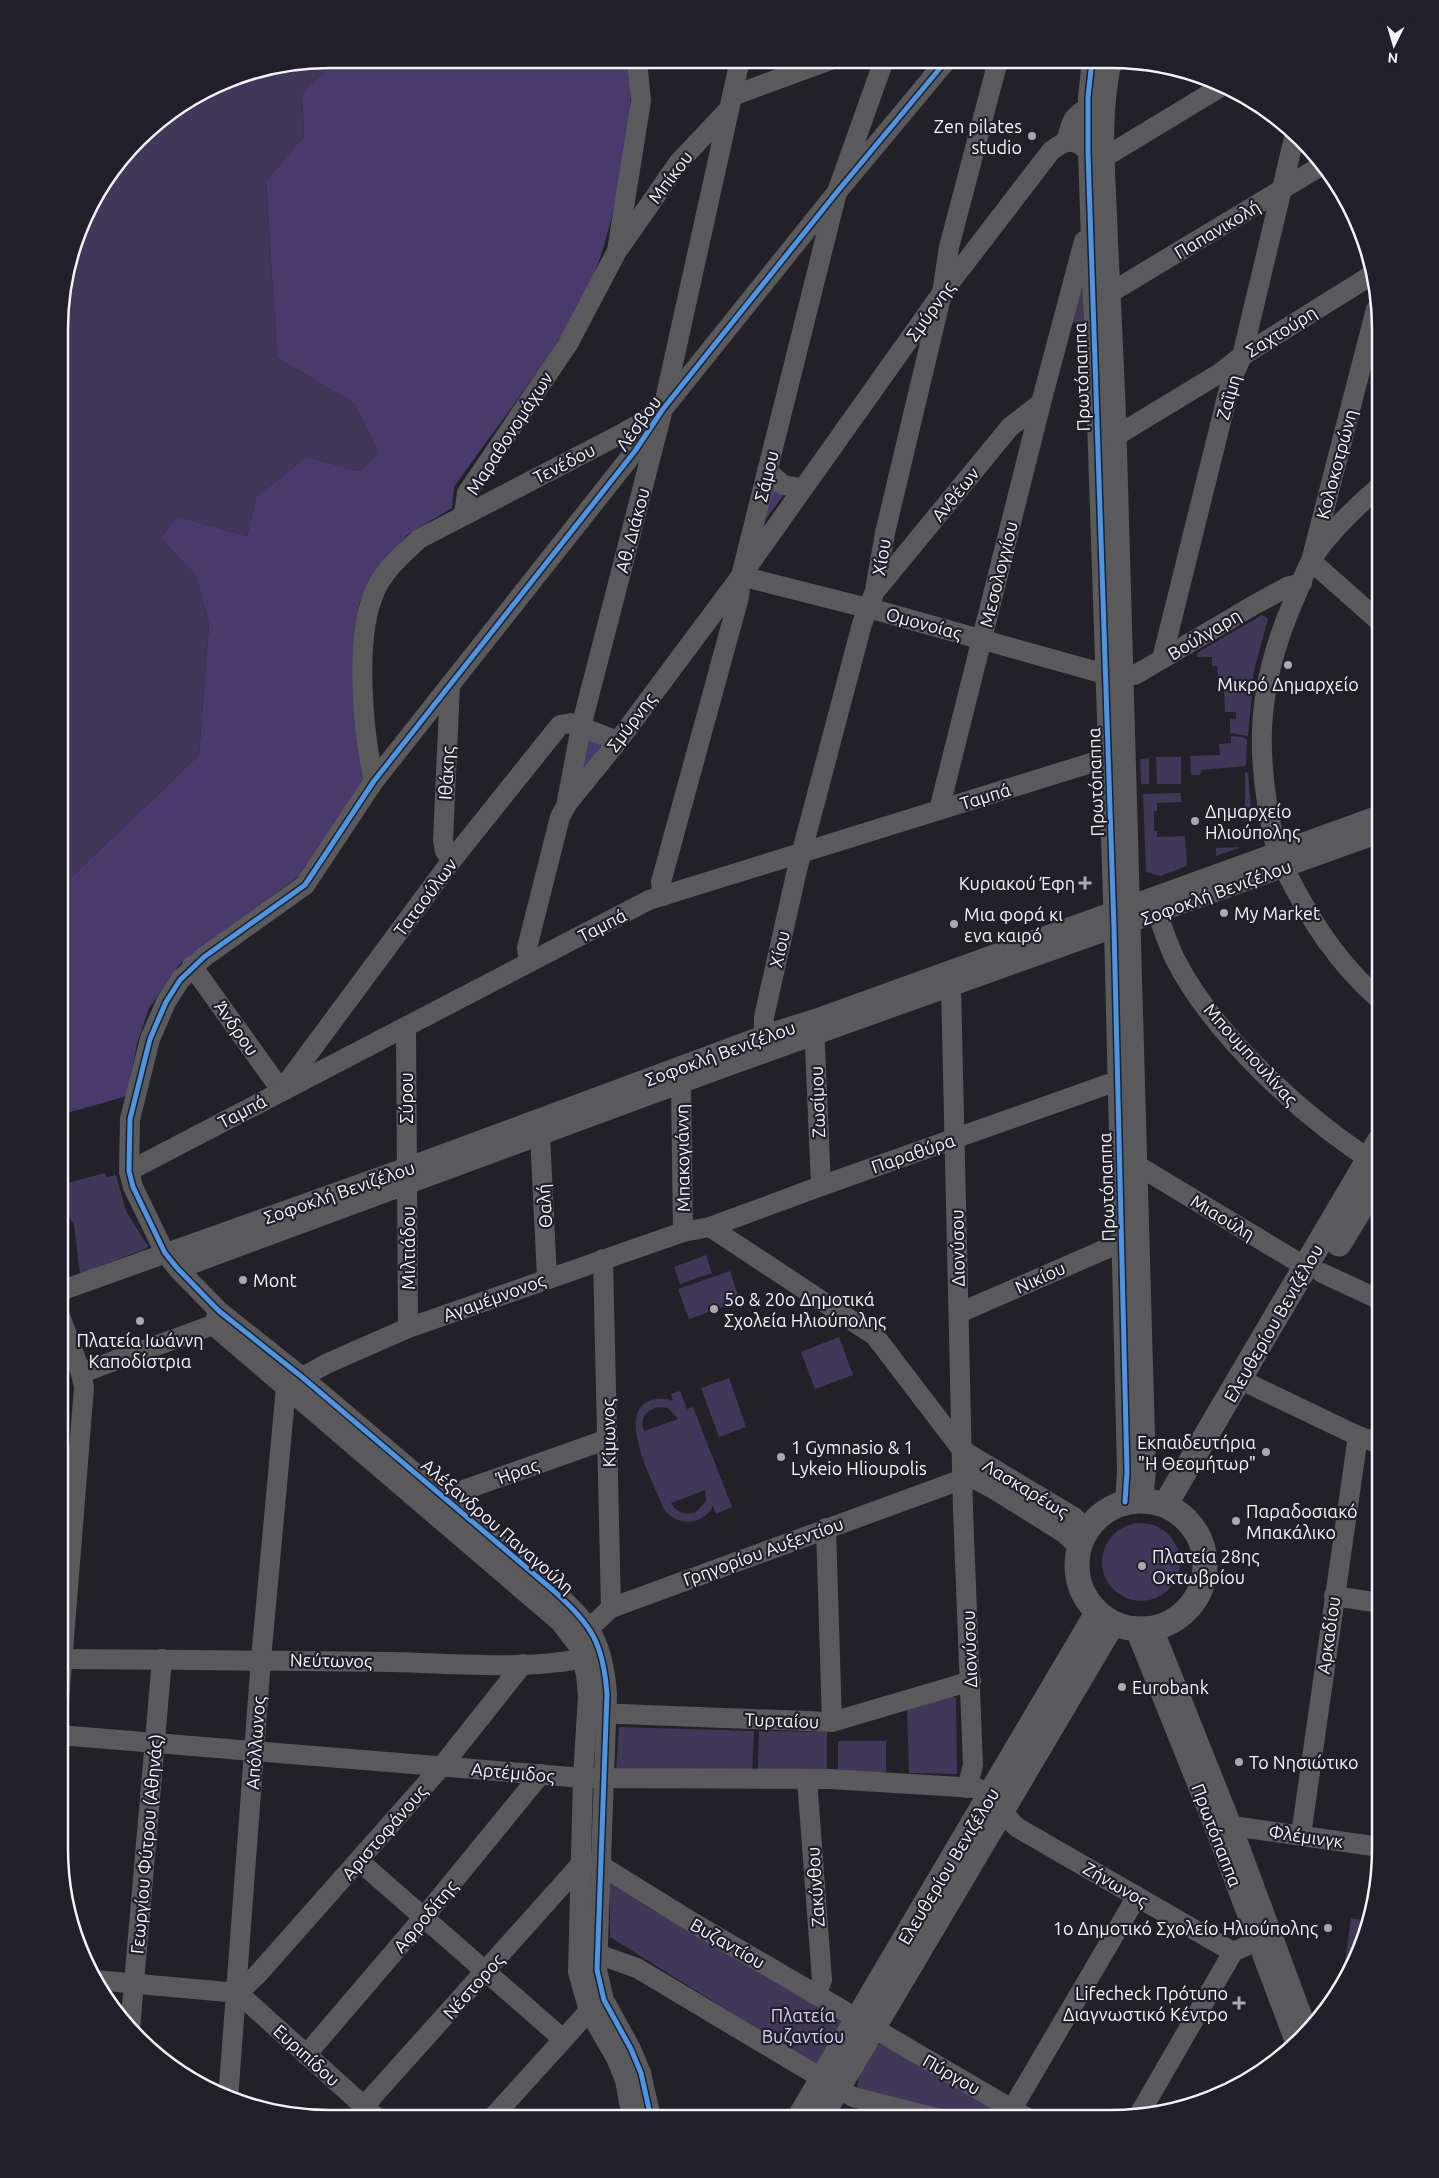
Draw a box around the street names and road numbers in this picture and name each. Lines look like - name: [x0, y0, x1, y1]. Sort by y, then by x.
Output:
- street label: Μπίκου: [644, 147, 696, 207]
- street label: Παπανικολή: [1171, 196, 1263, 262]
- street label: Σμύρνης: [902, 277, 959, 345]
- street label: Σαχτούρη: [1242, 301, 1320, 361]
- street label: Πρωτόπαππα: [1069, 322, 1093, 432]
- street label: Μαραθονομάχων: [462, 368, 556, 498]
- street label: Ζαΐμη: [1212, 372, 1244, 422]
- street label: Λέσβου: [611, 392, 665, 454]
- street label: Κολοκοτρώνη: [1312, 407, 1360, 521]
- street label: Τενέδου: [530, 439, 598, 487]
- street label: Σάμου: [750, 448, 782, 504]
- street label: Ανθέων: [927, 463, 983, 525]
- street label: Αθ. Διάκου: [611, 485, 653, 575]
- street label: Μεσολογγίου: [975, 519, 1021, 629]
- street label: Χίου: [868, 537, 894, 577]
- street label: Ομονοίας: [884, 603, 964, 644]
- street label: Βούλγαρη: [1164, 604, 1244, 664]
- street label: Σμύρνης: [602, 689, 660, 756]
- street label: Πρωτόπαππα: [1083, 727, 1107, 837]
- street label: Ιθάκης: [435, 746, 458, 800]
- street label: Ταμπά: [957, 779, 1013, 813]
- street label: Ταταούλων: [389, 854, 461, 940]
- street label: Σοφοκλή Βενιζέλου: [1138, 856, 1294, 929]
- street label: Ταμπά: [574, 904, 630, 946]
- street label: Χίου: [765, 929, 793, 969]
- street label: Άνδρου: [211, 997, 263, 1059]
- street label: Μπουμπουλίνας: [1200, 999, 1302, 1109]
- street label: Σοφοκλή Βενιζέλου: [642, 1017, 798, 1090]
- street label: Ζωσίμου: [806, 1066, 828, 1138]
- street label: Σύρου: [396, 1072, 416, 1124]
- street label: Ταμπά: [215, 1090, 270, 1132]
- street label: Μπακογιάννη: [671, 1104, 693, 1212]
- street label: Παραθύρα: [869, 1129, 958, 1177]
- street label: Πρωτόπαππα: [1094, 1132, 1118, 1242]
- street label: Σοφοκλή Βενιζέλου: [261, 1157, 417, 1228]
- street label: Θαλή: [533, 1183, 555, 1229]
- street label: Μιαούλη: [1187, 1190, 1259, 1244]
- street label: Μιλτιάδου: [398, 1206, 418, 1290]
- street label: Διονύσου: [946, 1209, 968, 1287]
- street label: Ελευθερίου Βενιζέλου: [1220, 1240, 1327, 1406]
- street label: Νικίου: [1012, 1257, 1068, 1297]
- street label: Αγαμέμνονος: [440, 1269, 548, 1326]
- street label: Κίμωνος: [597, 1398, 620, 1468]
- street label: Αλέξανδρου Παναγούλη: [418, 1454, 578, 1598]
- street label: Ήρας: [492, 1454, 541, 1489]
- street label: Λασκαρέως: [979, 1455, 1072, 1522]
- street label: Γρηγορίου Αυξεντίου: [680, 1513, 846, 1589]
- street label: Αρκαδίου: [1313, 1595, 1343, 1675]
- street label: Διονύσου: [958, 1610, 980, 1688]
- street label: Νεύτωνος: [290, 1649, 372, 1672]
- street label: Απόλλωνος: [242, 1696, 269, 1790]
- street label: Τυρταίου: [744, 1709, 820, 1731]
- street label: Γεωργίου Φύτρου (Αθηνάς): [126, 1733, 167, 1955]
- street label: Αρτέμιδος: [470, 1758, 555, 1787]
- street label: Αριστοφάνους: [337, 1781, 431, 1884]
- street label: Πρωτόπαππα: [1188, 1781, 1246, 1890]
- street label: Ελευθερίου Βενιζέλου: [893, 1784, 1004, 1948]
- street label: Φλέμινγκ: [1267, 1821, 1345, 1851]
- street label: Ζακύνθου: [802, 1846, 828, 1928]
- street label: Ζήνωνος: [1080, 1857, 1152, 1911]
- street label: Αφροδίτης: [389, 1876, 462, 1957]
- street label: Βυζαντίου: [687, 1914, 769, 1973]
- street label: Νέστορος: [439, 1949, 508, 2023]
- street label: Ευριπίδου: [270, 2020, 344, 2090]
- street label: Πύργου: [920, 2050, 984, 2098]

